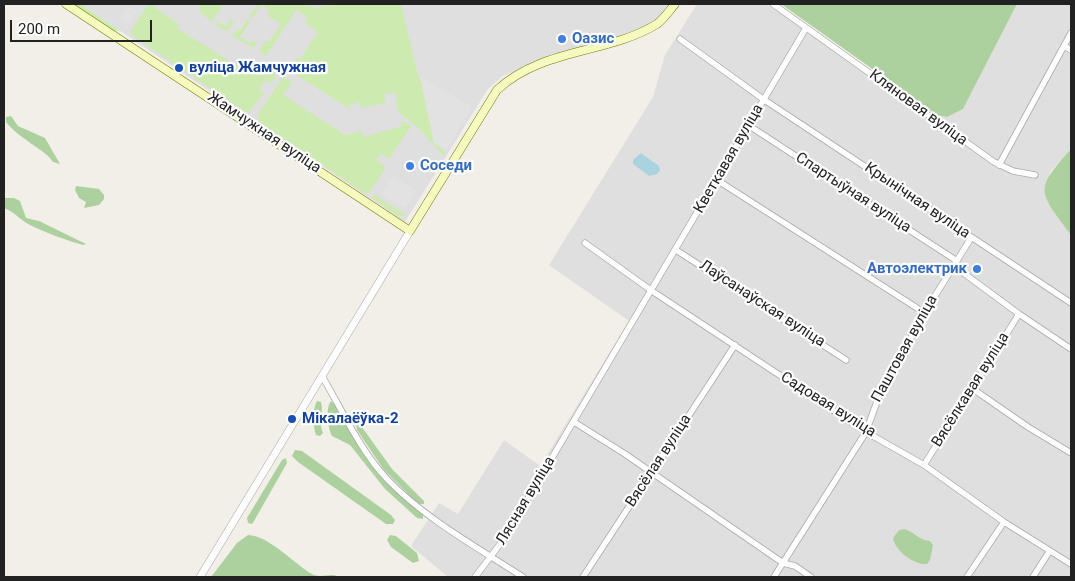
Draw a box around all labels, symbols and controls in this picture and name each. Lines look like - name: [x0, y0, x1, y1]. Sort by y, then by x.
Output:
- scale bar: [12, 10, 155, 42]
- text: 200 m: [18, 20, 60, 38]
- place label: Оазис: [572, 30, 614, 48]
- marker: Оазис: [556, 33, 568, 45]
- place label: вуліца Жамчужная: [189, 59, 326, 77]
- marker: вуліца Жамчужная: [173, 62, 185, 74]
- street label: Кляновая вуліца: [865, 66, 971, 150]
- street label: Жамчужная вуліца: [204, 88, 324, 178]
- street label: Кветкавая вуліца: [690, 101, 768, 217]
- street label: Спартыўная вуліца: [792, 149, 914, 237]
- place label: Соседи: [420, 157, 472, 175]
- street label: Крынічная вуліца: [861, 159, 973, 243]
- marker: Соседи: [404, 160, 416, 172]
- street label: Лаўсанаўская вуліца: [696, 257, 828, 351]
- place label: Автоэлектрик: [867, 260, 967, 278]
- marker: Автоэлектрик: [971, 263, 983, 275]
- street label: Паштовая вуліца: [868, 292, 942, 406]
- street label: Вясёлкавая вуліца: [928, 329, 1014, 451]
- street label: Садовая вуліца: [777, 369, 879, 441]
- place label: Мікалаёўка-2: [302, 410, 399, 428]
- street label: Вясёлая вуліца: [622, 411, 696, 511]
- marker: Мікалаёўка-2: [286, 413, 298, 425]
- street label: Лясная вуліца: [493, 453, 559, 549]

